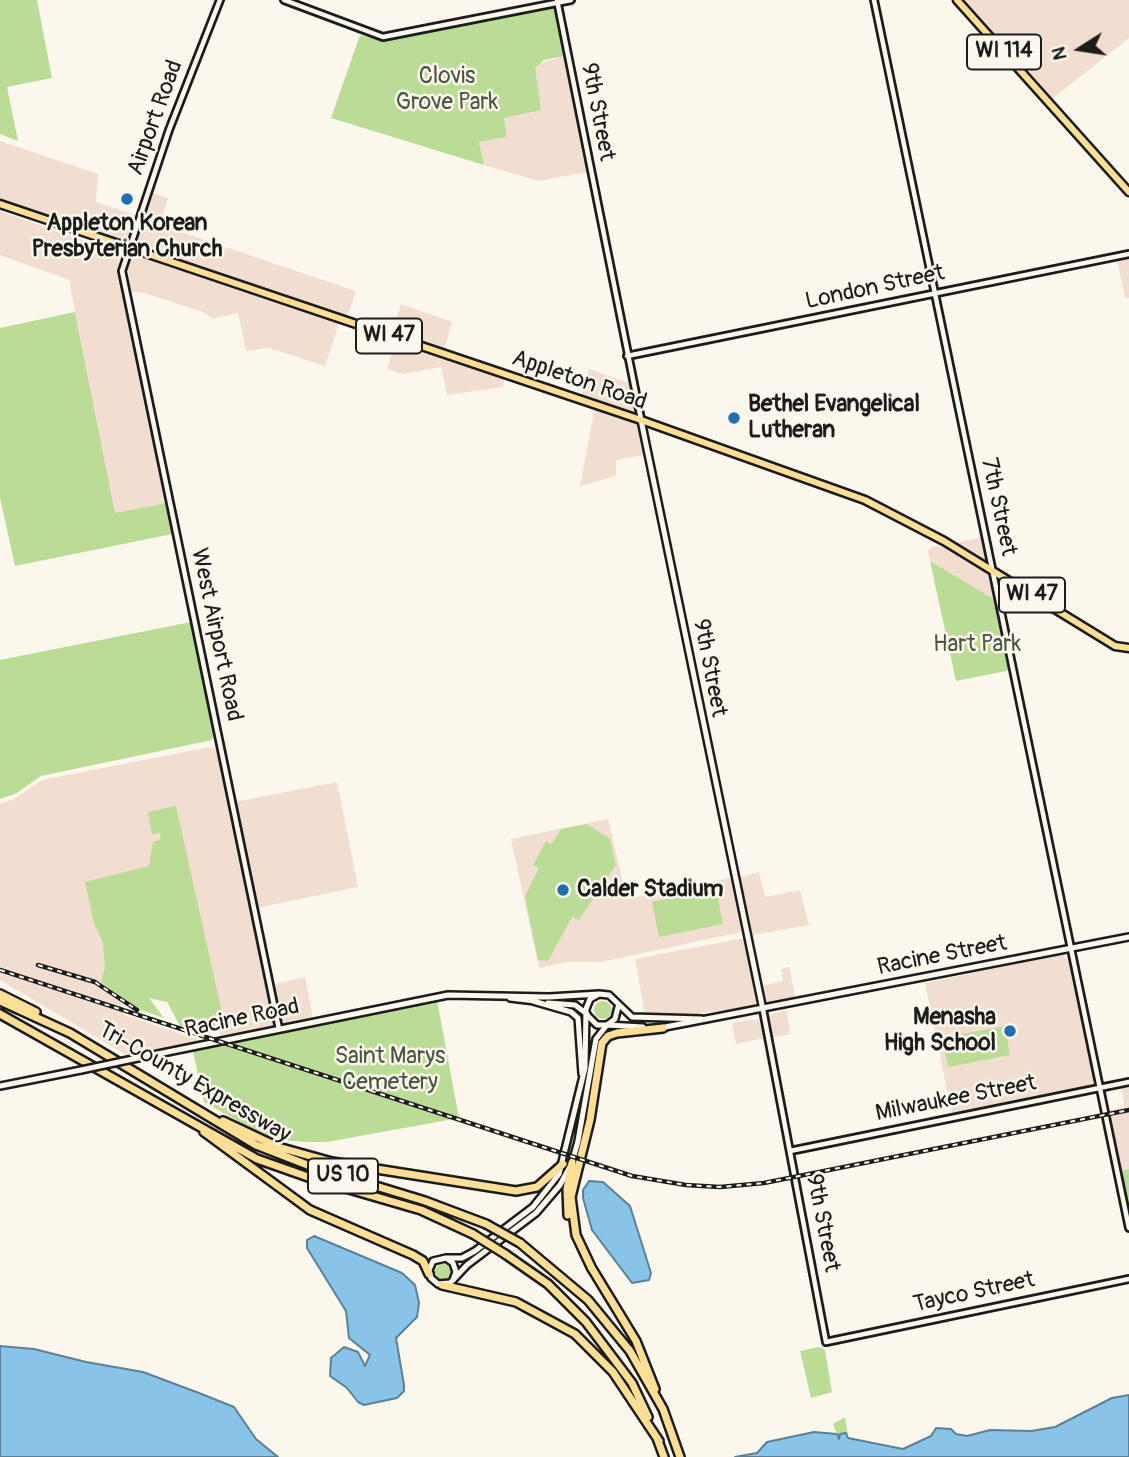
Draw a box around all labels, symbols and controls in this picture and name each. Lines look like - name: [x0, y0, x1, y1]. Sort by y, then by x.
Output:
- north arrow: [1045, 14, 1115, 84]
- road number: WI 114: [967, 34, 1041, 70]
- text: N: [1046, 45, 1073, 62]
- street label: Airport Road: [122, 57, 190, 179]
- street label: 9th Street: [574, 61, 620, 163]
- park label: Clovis Grove Park: [396, 63, 498, 117]
- marker: Appleton Korean Presbyterian Church: [119, 191, 135, 207]
- place label: Appleton Korean Presbyterian Church: [32, 210, 222, 264]
- street label: London Street: [803, 260, 947, 316]
- road number: WI 47: [356, 318, 422, 354]
- street label: Appleton Road: [508, 345, 650, 417]
- place label: Bethel Evangelical Lutheran: [748, 391, 920, 445]
- marker: Bethel Evangelical Lutheran: [726, 410, 742, 426]
- street label: 7th Street: [974, 455, 1022, 559]
- street label: West Airport Road: [184, 546, 248, 724]
- road number: WI 47: [999, 578, 1065, 612]
- street label: 9th Street: [686, 617, 732, 719]
- park label: Hart Park: [933, 631, 1021, 659]
- place label: Calder Stadium: [577, 876, 723, 904]
- marker: Calder Stadium: [555, 882, 571, 898]
- street label: Racine Street: [875, 930, 1009, 982]
- street label: Racine Road: [182, 993, 302, 1045]
- place label: Menasha High School: [884, 1004, 996, 1058]
- street label: Tri-County Expressway: [93, 1017, 295, 1149]
- marker: Menasha High School: [1002, 1023, 1018, 1039]
- park label: Saint Marys Cemetery: [335, 1043, 445, 1097]
- street label: Milwaukee Street: [873, 1070, 1039, 1128]
- road number: US 10: [308, 1158, 378, 1194]
- street label: 9th Street: [799, 1172, 845, 1274]
- street label: Tayco Street: [911, 1267, 1037, 1319]

